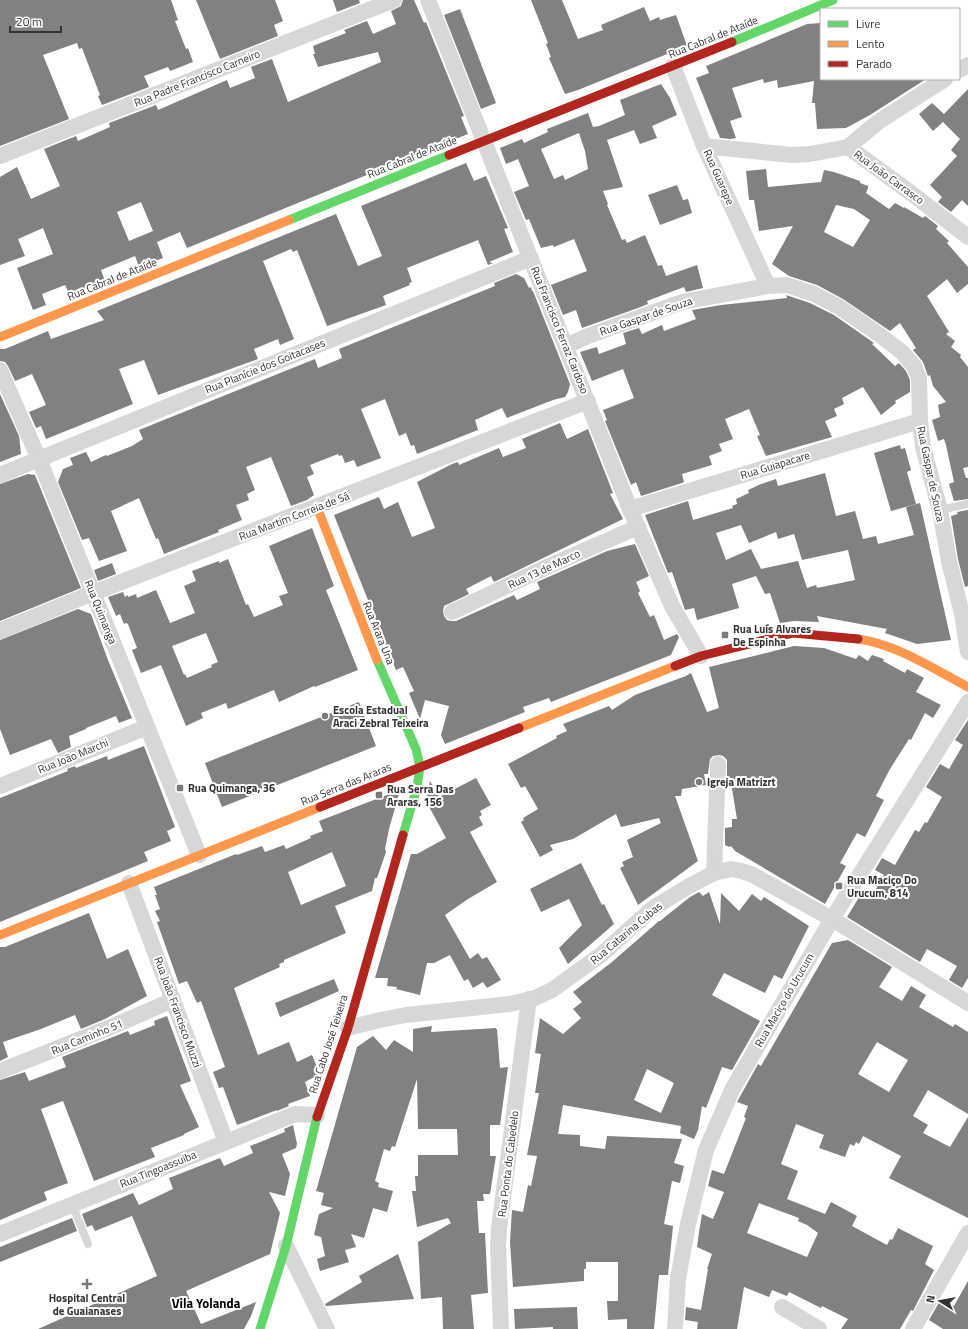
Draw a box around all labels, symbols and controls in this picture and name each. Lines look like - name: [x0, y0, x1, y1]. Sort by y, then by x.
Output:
- scale bar: [10, 8, 61, 34]
- legend: [820, 8, 960, 80]
- text: 20 m: [16, 12, 42, 31]
- street label: Rua Cabral de Ataíde: [666, 12, 761, 62]
- text: Livre: [856, 14, 880, 33]
- text: Lento: [856, 34, 885, 53]
- street label: Rua Padre Francisco Carneiro: [132, 45, 263, 111]
- text: Parado: [856, 54, 892, 73]
- street label: Rua Cabral de Ataíde: [365, 132, 460, 182]
- street label: Rua João Carrasco: [851, 146, 928, 208]
- street label: Rua Guarepe: [700, 147, 739, 208]
- street label: Rua Cabral de Ataíde: [65, 254, 160, 304]
- street label: Rua Francisco Ferraz Cardoso: [527, 264, 593, 396]
- street label: Rua Gaspar de Souza: [597, 292, 695, 339]
- street label: Rua Planície dos Goitacases: [203, 335, 327, 397]
- street label: Rua Gaspar de Souza: [913, 425, 949, 524]
- street label: Rua Guiapacare: [738, 447, 812, 483]
- street label: Rua Martim Correia de Sá: [236, 487, 352, 544]
- street label: Rua 13 de Marco: [505, 545, 583, 593]
- street label: Rua Quimanga: [81, 578, 121, 647]
- street label: Rua Arara Una: [359, 599, 399, 667]
- place label: Rua Luís Alvares De Espinha: [733, 621, 811, 650]
- marker: Rua Luís Alvares De Espinha: [720, 630, 730, 640]
- place label: Escola Estadual Araci Zebral Teixeira: [333, 702, 429, 731]
- marker: Escola Estadual Araci Zebral Teixeira: [320, 711, 330, 721]
- street label: Rua João Marchi: [35, 735, 111, 777]
- street label: Rua Serra das Araras: [298, 758, 394, 810]
- place label: Igreja Matrizrt: [707, 774, 776, 790]
- marker: Igreja Matrizrt: [694, 777, 704, 787]
- place label: Rua Quimanga, 36: [188, 780, 275, 796]
- place label: Rua Serra Das Araras, 156: [387, 781, 454, 810]
- marker: Rua Quimanga, 36: [175, 783, 185, 793]
- marker: Rua Serra Das Araras, 156: [374, 790, 384, 800]
- place label: Rua Maciço Do Urucum, 814: [847, 872, 917, 901]
- marker: Rua Maciço Do Urucum, 814: [834, 881, 844, 891]
- street label: Rua Catarina Cubas: [587, 898, 665, 968]
- street label: Rua Maciço do Urucum: [751, 950, 817, 1050]
- street label: Rua João Francisco Muzzi: [151, 954, 205, 1070]
- street label: Rua Cabo José Teixeira: [304, 992, 352, 1095]
- street label: Rua Caminho 51: [49, 1015, 125, 1059]
- street label: Rua Ponta do Cabedelo: [494, 1110, 522, 1218]
- street label: Rua Tingoassuiba: [117, 1146, 199, 1192]
- marker: Hospital Central de Guaianases: [81, 1278, 93, 1290]
- north arrow: [920, 1281, 960, 1321]
- place label: Hospital Central de Guaianases: [49, 1290, 125, 1319]
- district label: Vila Yolanda: [172, 1293, 241, 1313]
- text: N: [922, 1294, 939, 1304]

